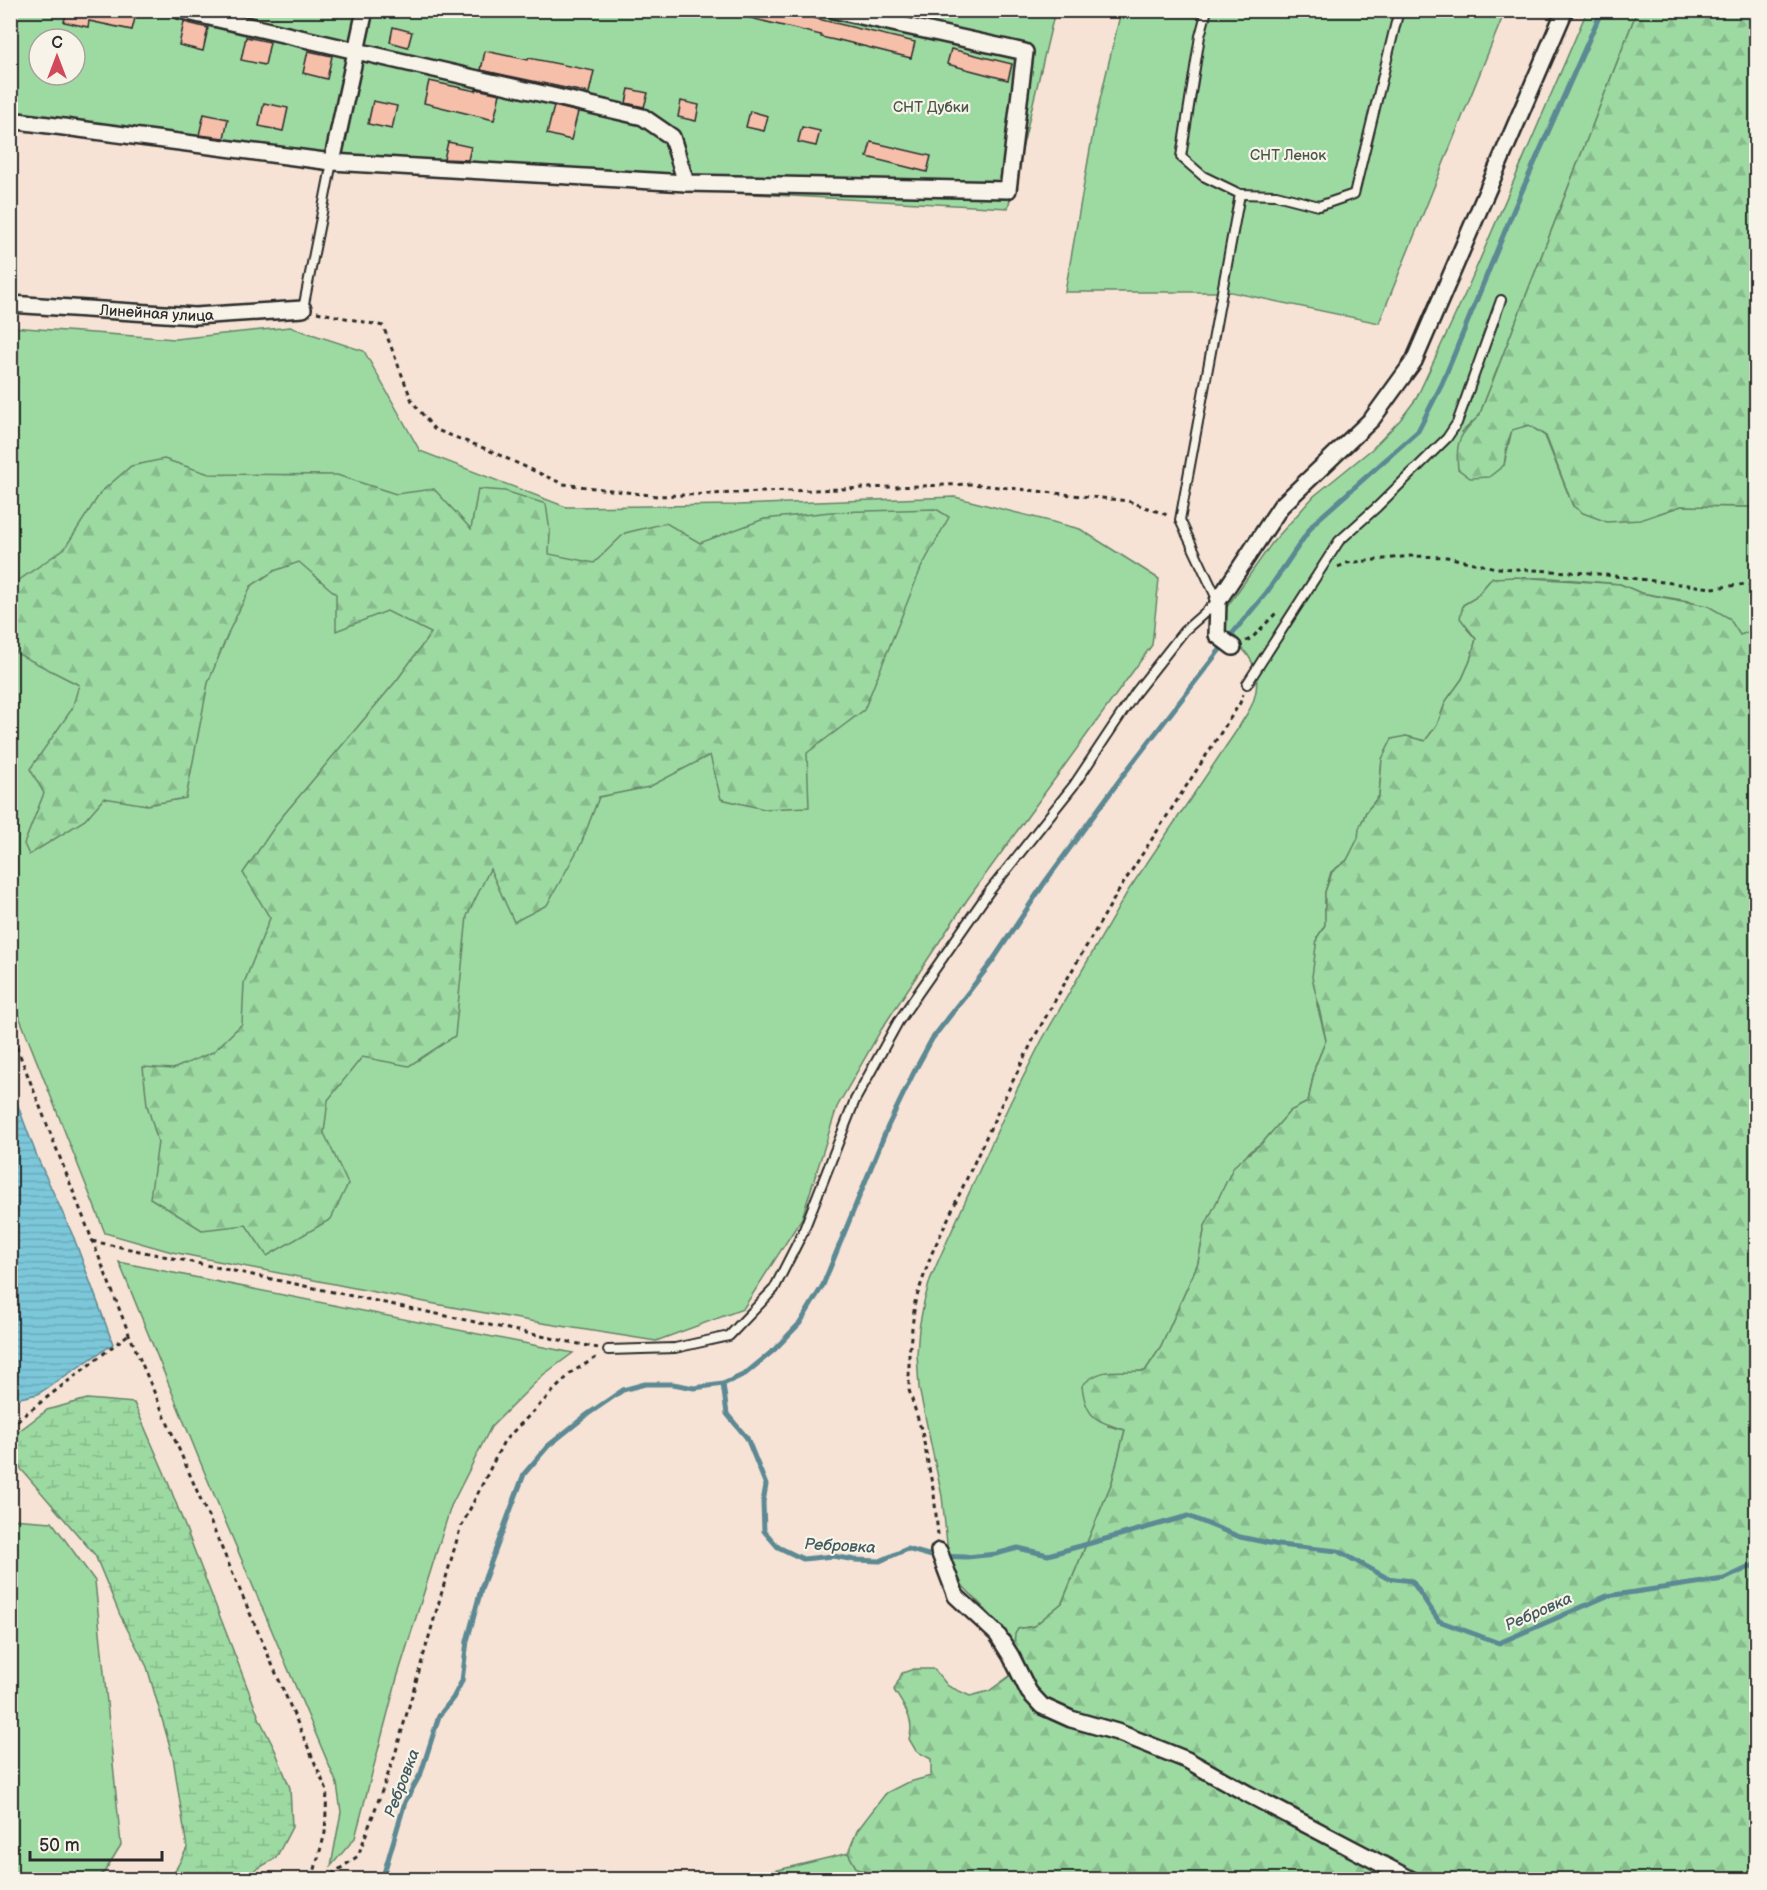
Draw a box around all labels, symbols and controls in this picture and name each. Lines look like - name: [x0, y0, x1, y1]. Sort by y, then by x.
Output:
- north arrow: [27, 27, 87, 87]
- text: С: [51, 34, 63, 53]
- park label: СНТ Дубки: [893, 98, 969, 117]
- park label: СНТ Ленок: [1250, 146, 1326, 165]
- street label: Линейная улица: [98, 301, 215, 326]
- water label: Ребровка: [804, 1535, 876, 1558]
- water label: Ребровка: [1502, 1589, 1575, 1636]
- water label: Ребровка: [381, 1747, 424, 1820]
- scale bar: [30, 1824, 162, 1862]
- text: 50 m: [39, 1835, 80, 1856]

